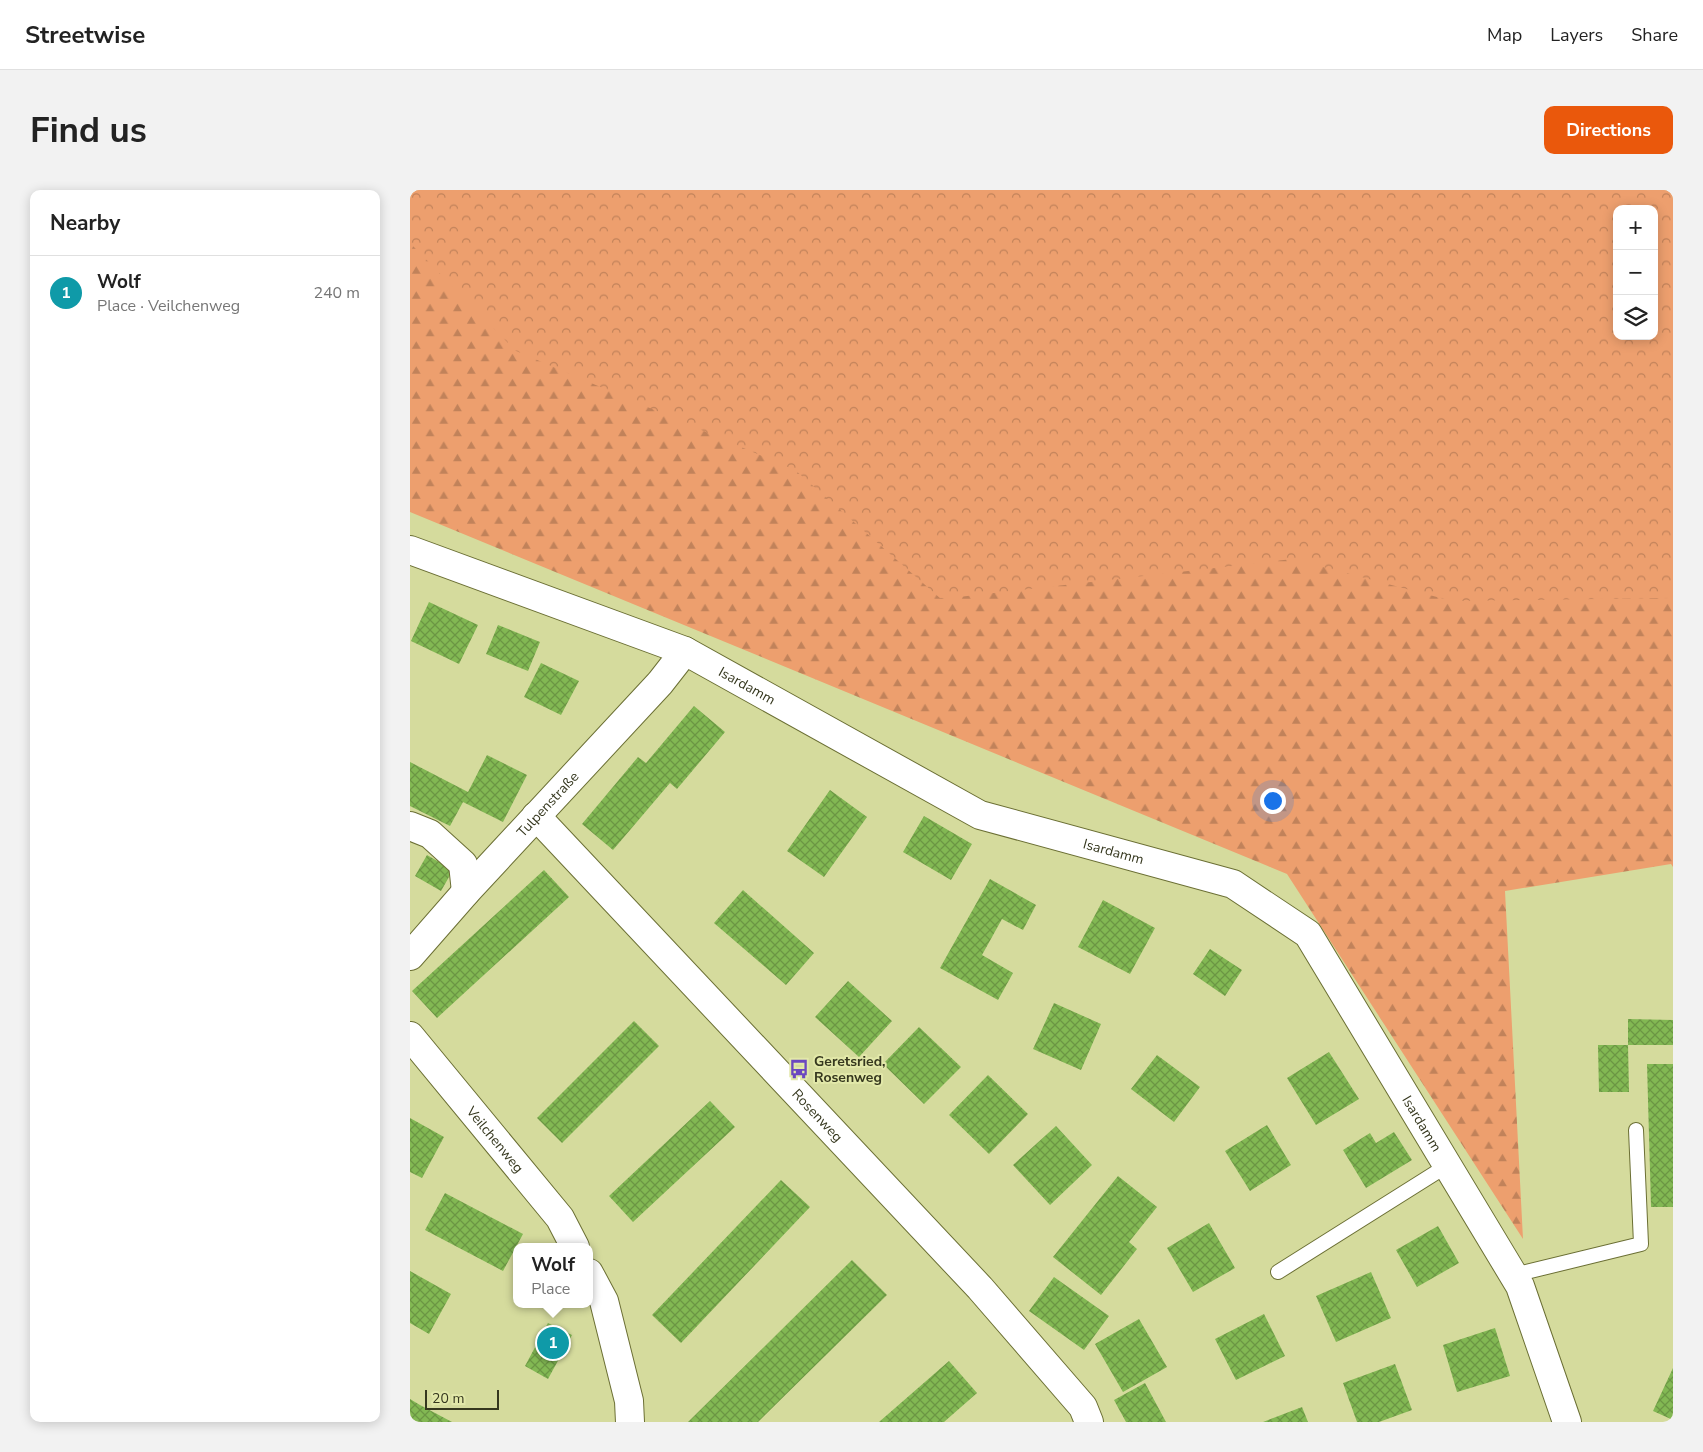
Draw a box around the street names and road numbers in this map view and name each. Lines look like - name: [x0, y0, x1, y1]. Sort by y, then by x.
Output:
- street label: Isardamm: [715, 663, 779, 709]
- street label: Tulpenstraße: [513, 768, 583, 841]
- street label: Isardamm: [1081, 835, 1146, 869]
- street label: Rosenweg: [788, 1085, 847, 1146]
- street label: Isardamm: [1397, 1092, 1446, 1155]
- street label: Veilchenweg: [461, 1102, 528, 1177]

